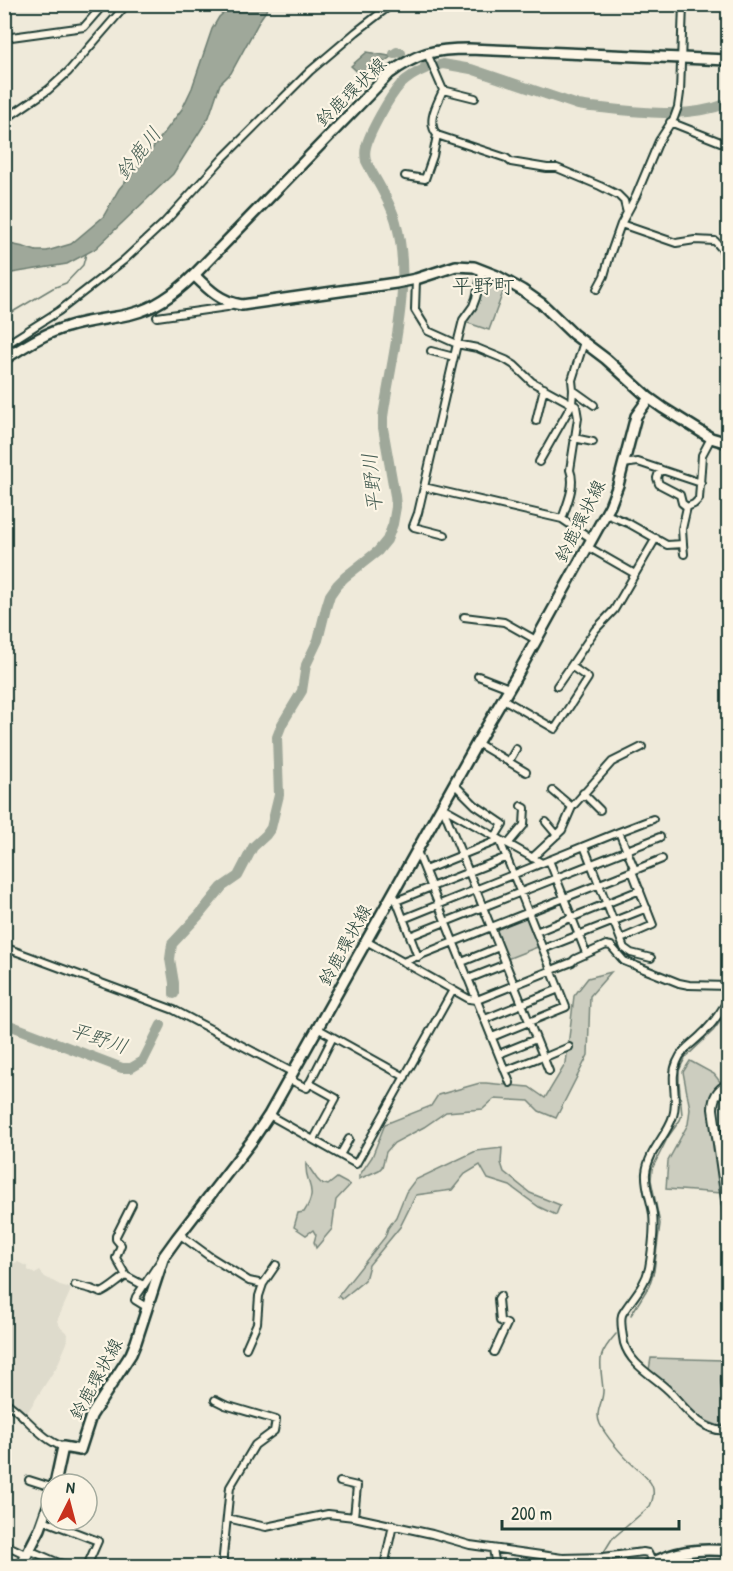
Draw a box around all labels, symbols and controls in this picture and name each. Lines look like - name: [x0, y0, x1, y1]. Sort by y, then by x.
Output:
- street label: 鈴鹿環状線: [310, 51, 392, 132]
- water label: 鈴鹿川: [108, 121, 167, 185]
- district label: 平野町: [452, 271, 515, 300]
- water label: 平野川: [355, 452, 388, 514]
- street label: 鈴鹿環状線: [548, 475, 611, 567]
- street label: 鈴鹿環状線: [312, 899, 377, 990]
- water label: 平野川: [66, 1015, 132, 1060]
- street label: 鈴鹿環状線: [63, 1333, 128, 1424]
- north arrow: [39, 1472, 99, 1532]
- text: N: [65, 1476, 76, 1499]
- scale bar: [502, 1493, 679, 1531]
- text: 200 m: [511, 1501, 552, 1526]

